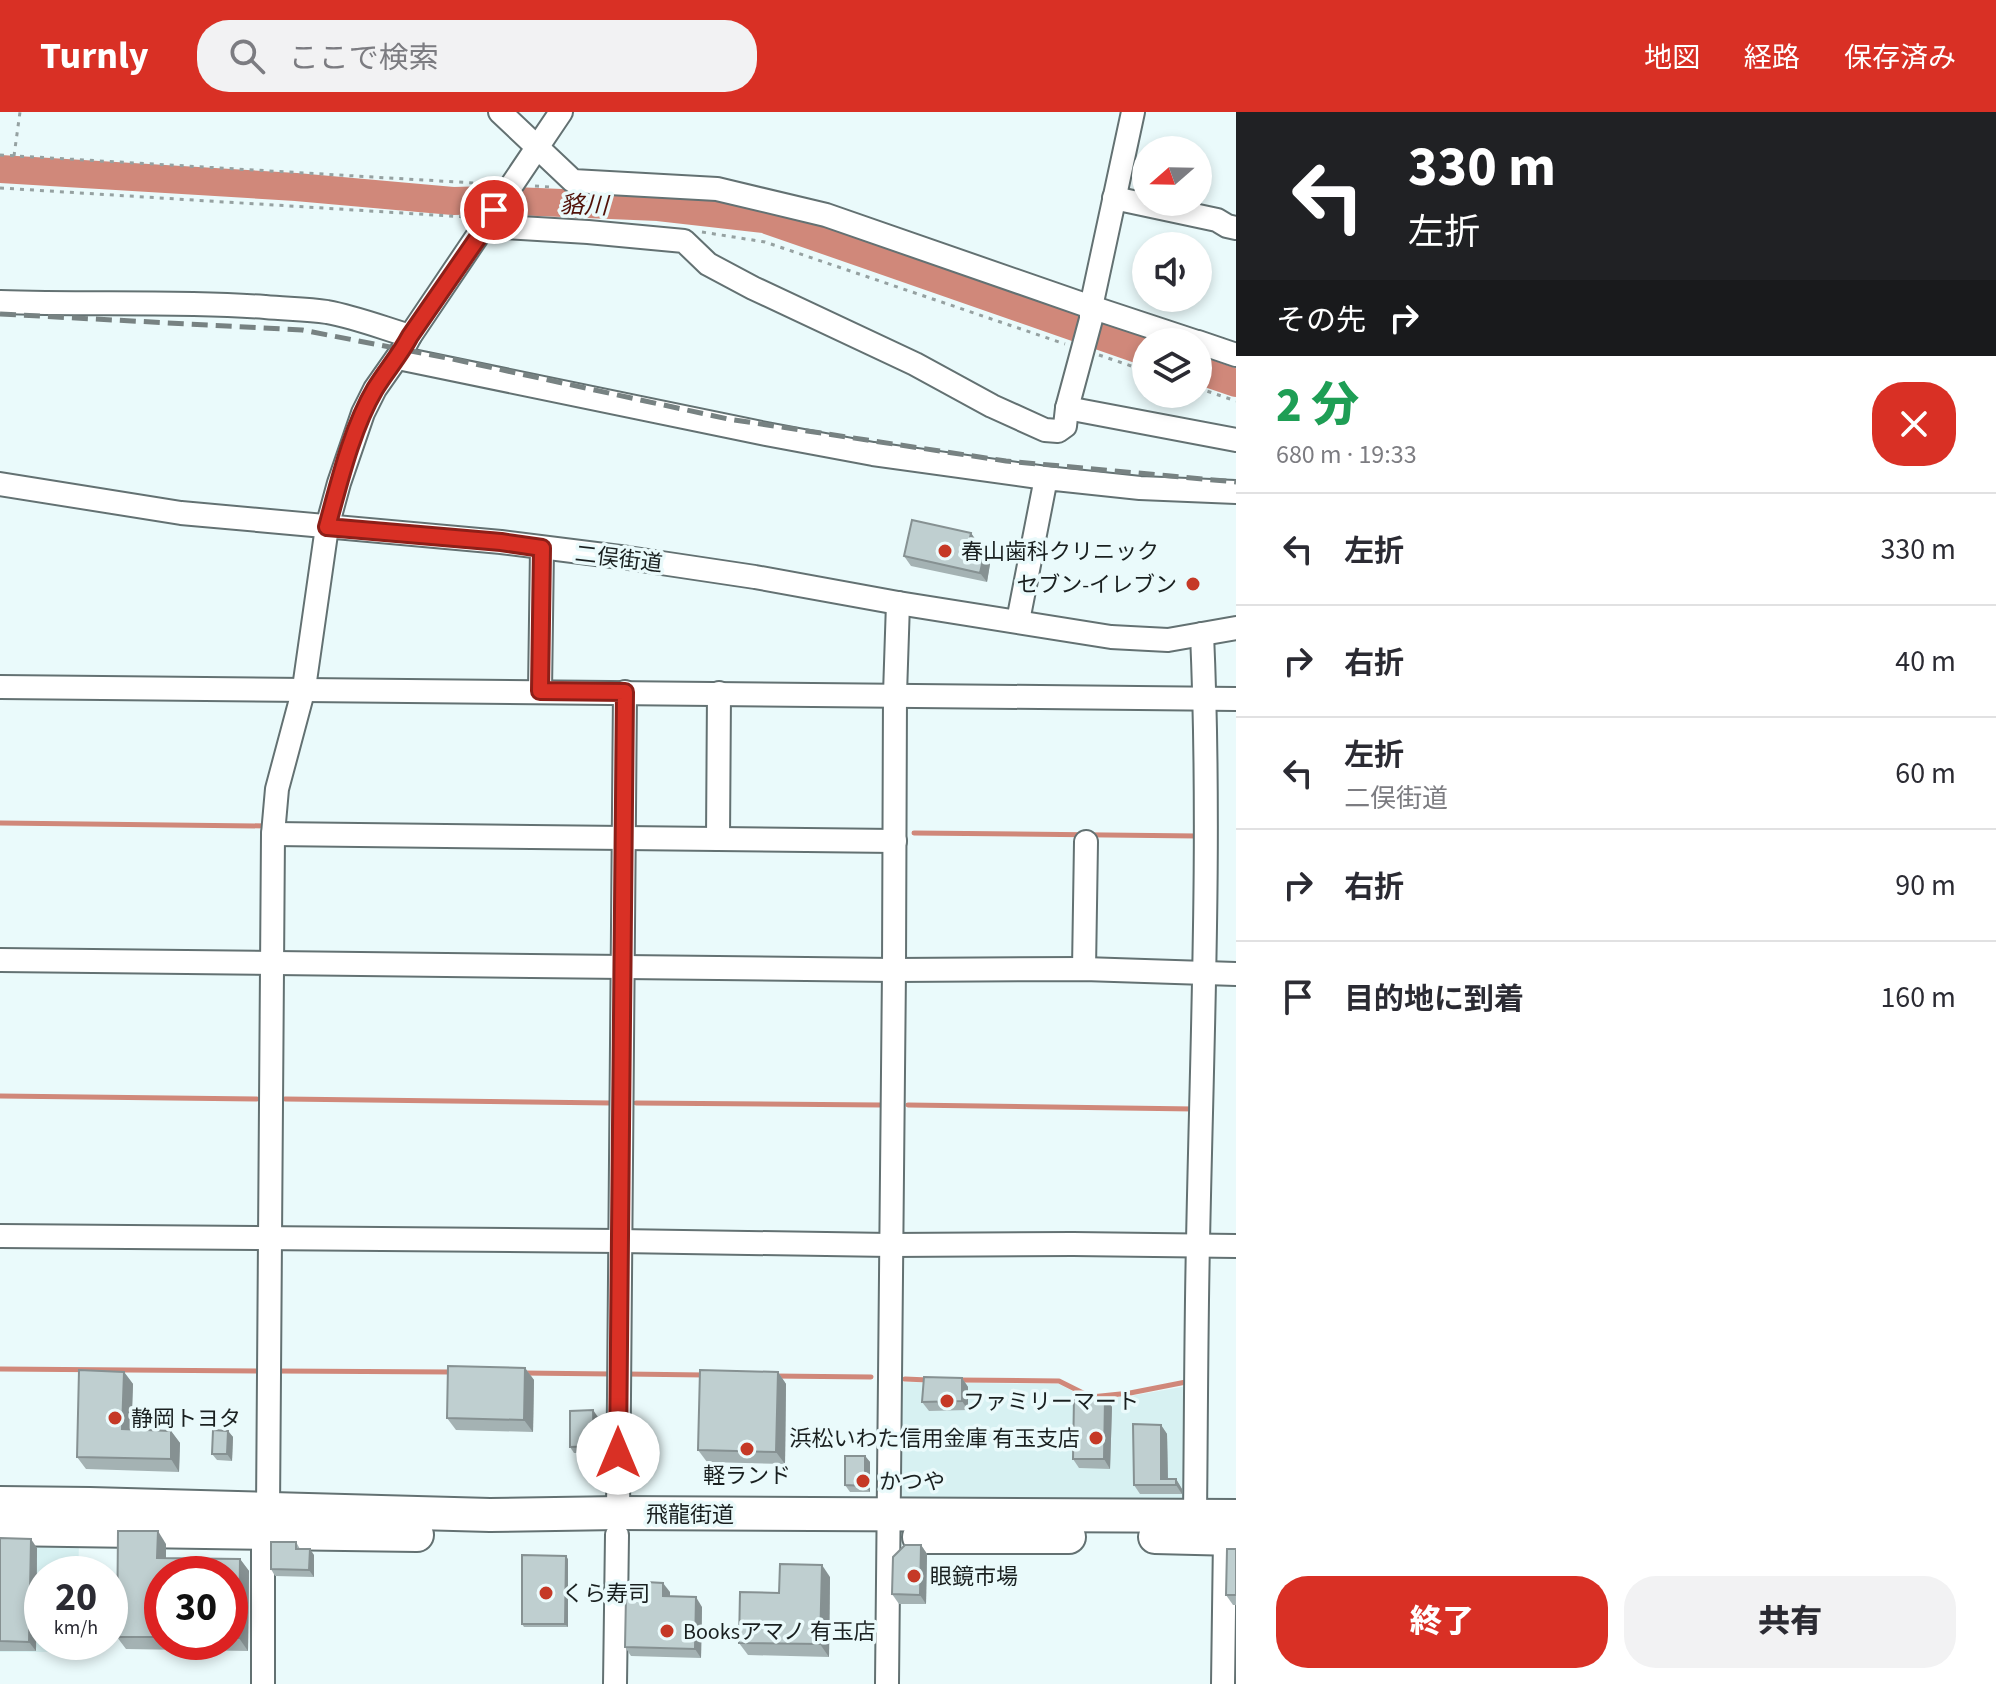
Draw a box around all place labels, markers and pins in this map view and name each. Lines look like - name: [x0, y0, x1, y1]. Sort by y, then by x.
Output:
- pin: [460, 176, 528, 244]
- place label: 春山歯科クリニック: [961, 536, 1159, 568]
- marker: 春山歯科クリニック: [936, 542, 954, 560]
- place label: セブン-イレブン: [1016, 569, 1177, 601]
- marker: セブン-イレブン: [1184, 575, 1202, 593]
- place label: ファミリーマート: [963, 1386, 1139, 1418]
- marker: ファミリーマート: [938, 1392, 956, 1410]
- place label: 静岡トヨタ: [131, 1403, 241, 1435]
- marker: 静岡トヨタ: [106, 1409, 124, 1427]
- place label: 浜松いわた信用金庫 有玉支店: [790, 1423, 1080, 1455]
- marker: 浜松いわた信用金庫 有玉支店: [1087, 1429, 1105, 1447]
- marker: 軽ランド: [738, 1440, 756, 1458]
- place label: 軽ランド: [703, 1460, 791, 1492]
- place label: かつや: [879, 1466, 945, 1498]
- marker: かつや: [854, 1472, 872, 1490]
- place label: 眼鏡市場: [930, 1561, 1018, 1593]
- marker: 眼鏡市場: [905, 1567, 923, 1585]
- place label: くら寿司: [562, 1578, 650, 1610]
- marker: くら寿司: [537, 1584, 555, 1602]
- place label: Booksアマノ 有玉店: [683, 1616, 876, 1648]
- marker: Booksアマノ 有玉店: [658, 1622, 676, 1640]

